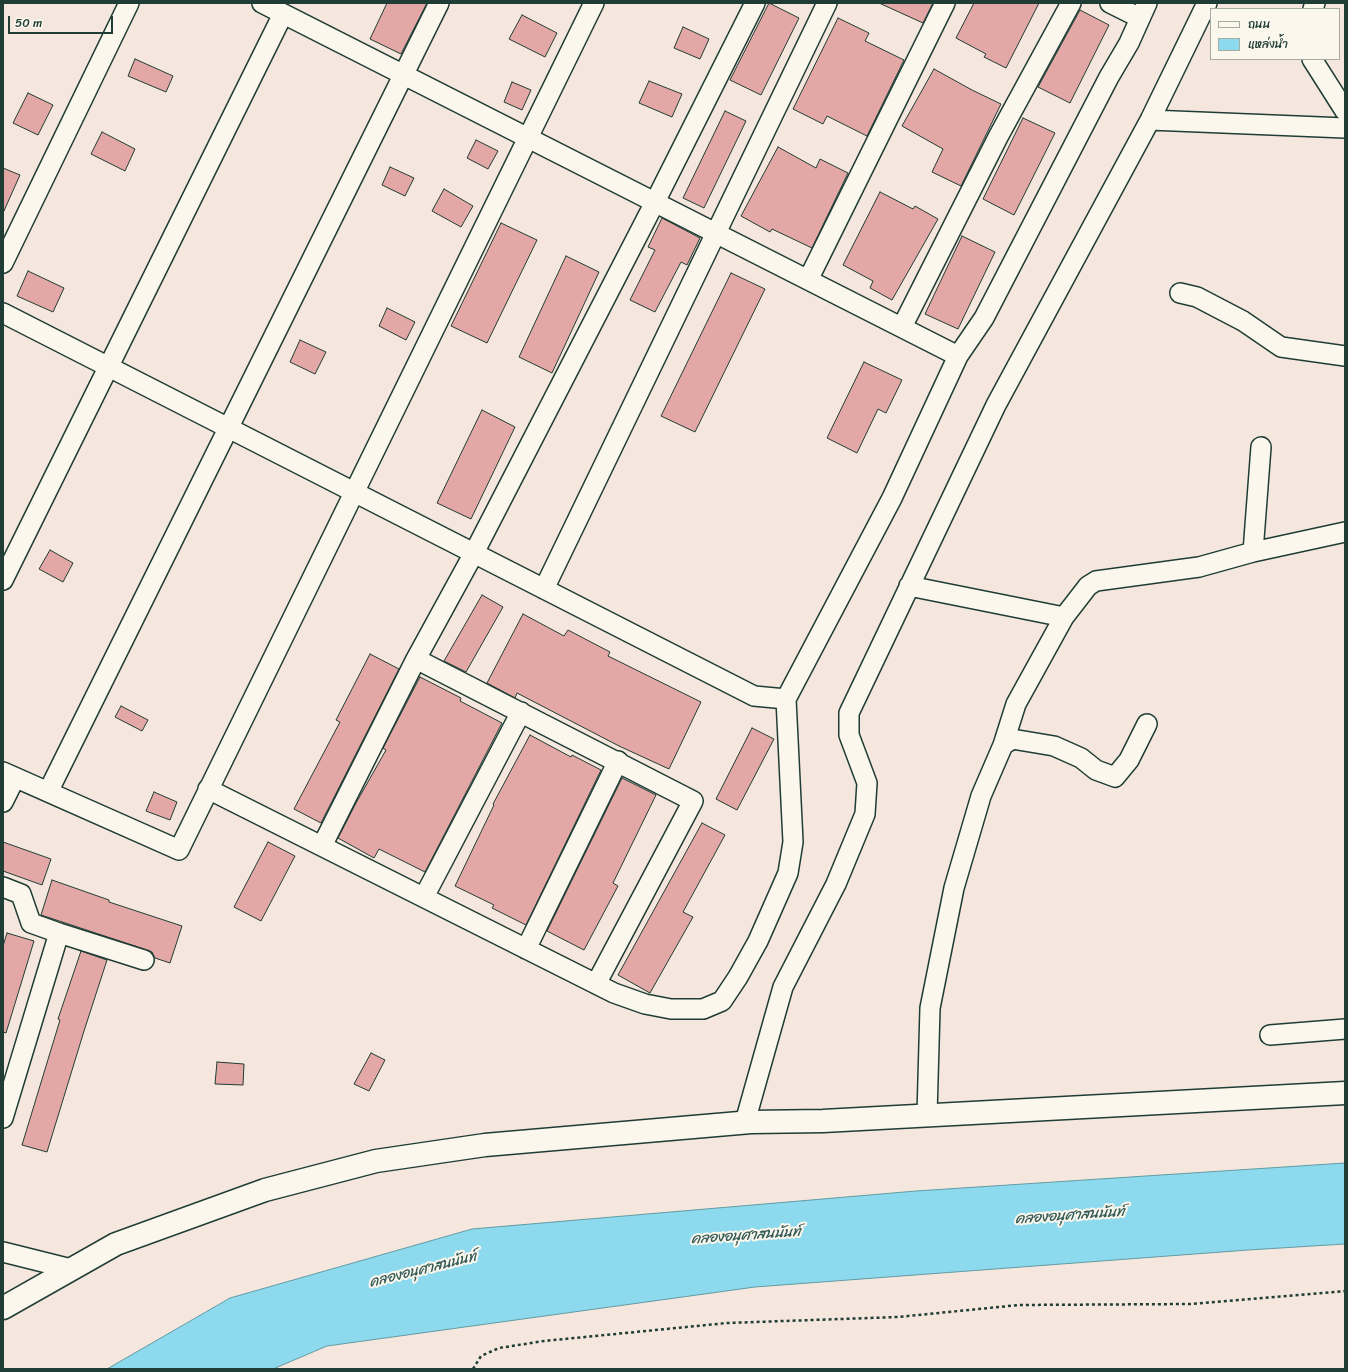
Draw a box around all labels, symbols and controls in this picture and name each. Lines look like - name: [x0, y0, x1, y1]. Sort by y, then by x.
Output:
- scale bar: [10, 8, 115, 34]
- legend: [1210, 8, 1340, 60]
- text: 50 m: [15, 12, 42, 34]
- text: ถนน: [1248, 13, 1270, 35]
- text: แหล่งน้ำ: [1248, 33, 1288, 55]
- water label: คลองอนุศาสนนันท์: [1015, 1204, 1125, 1228]
- water label: คลองอนุศาสนนันท์: [691, 1224, 801, 1248]
- water label: คลองอนุศาสนนันท์: [368, 1249, 478, 1291]

